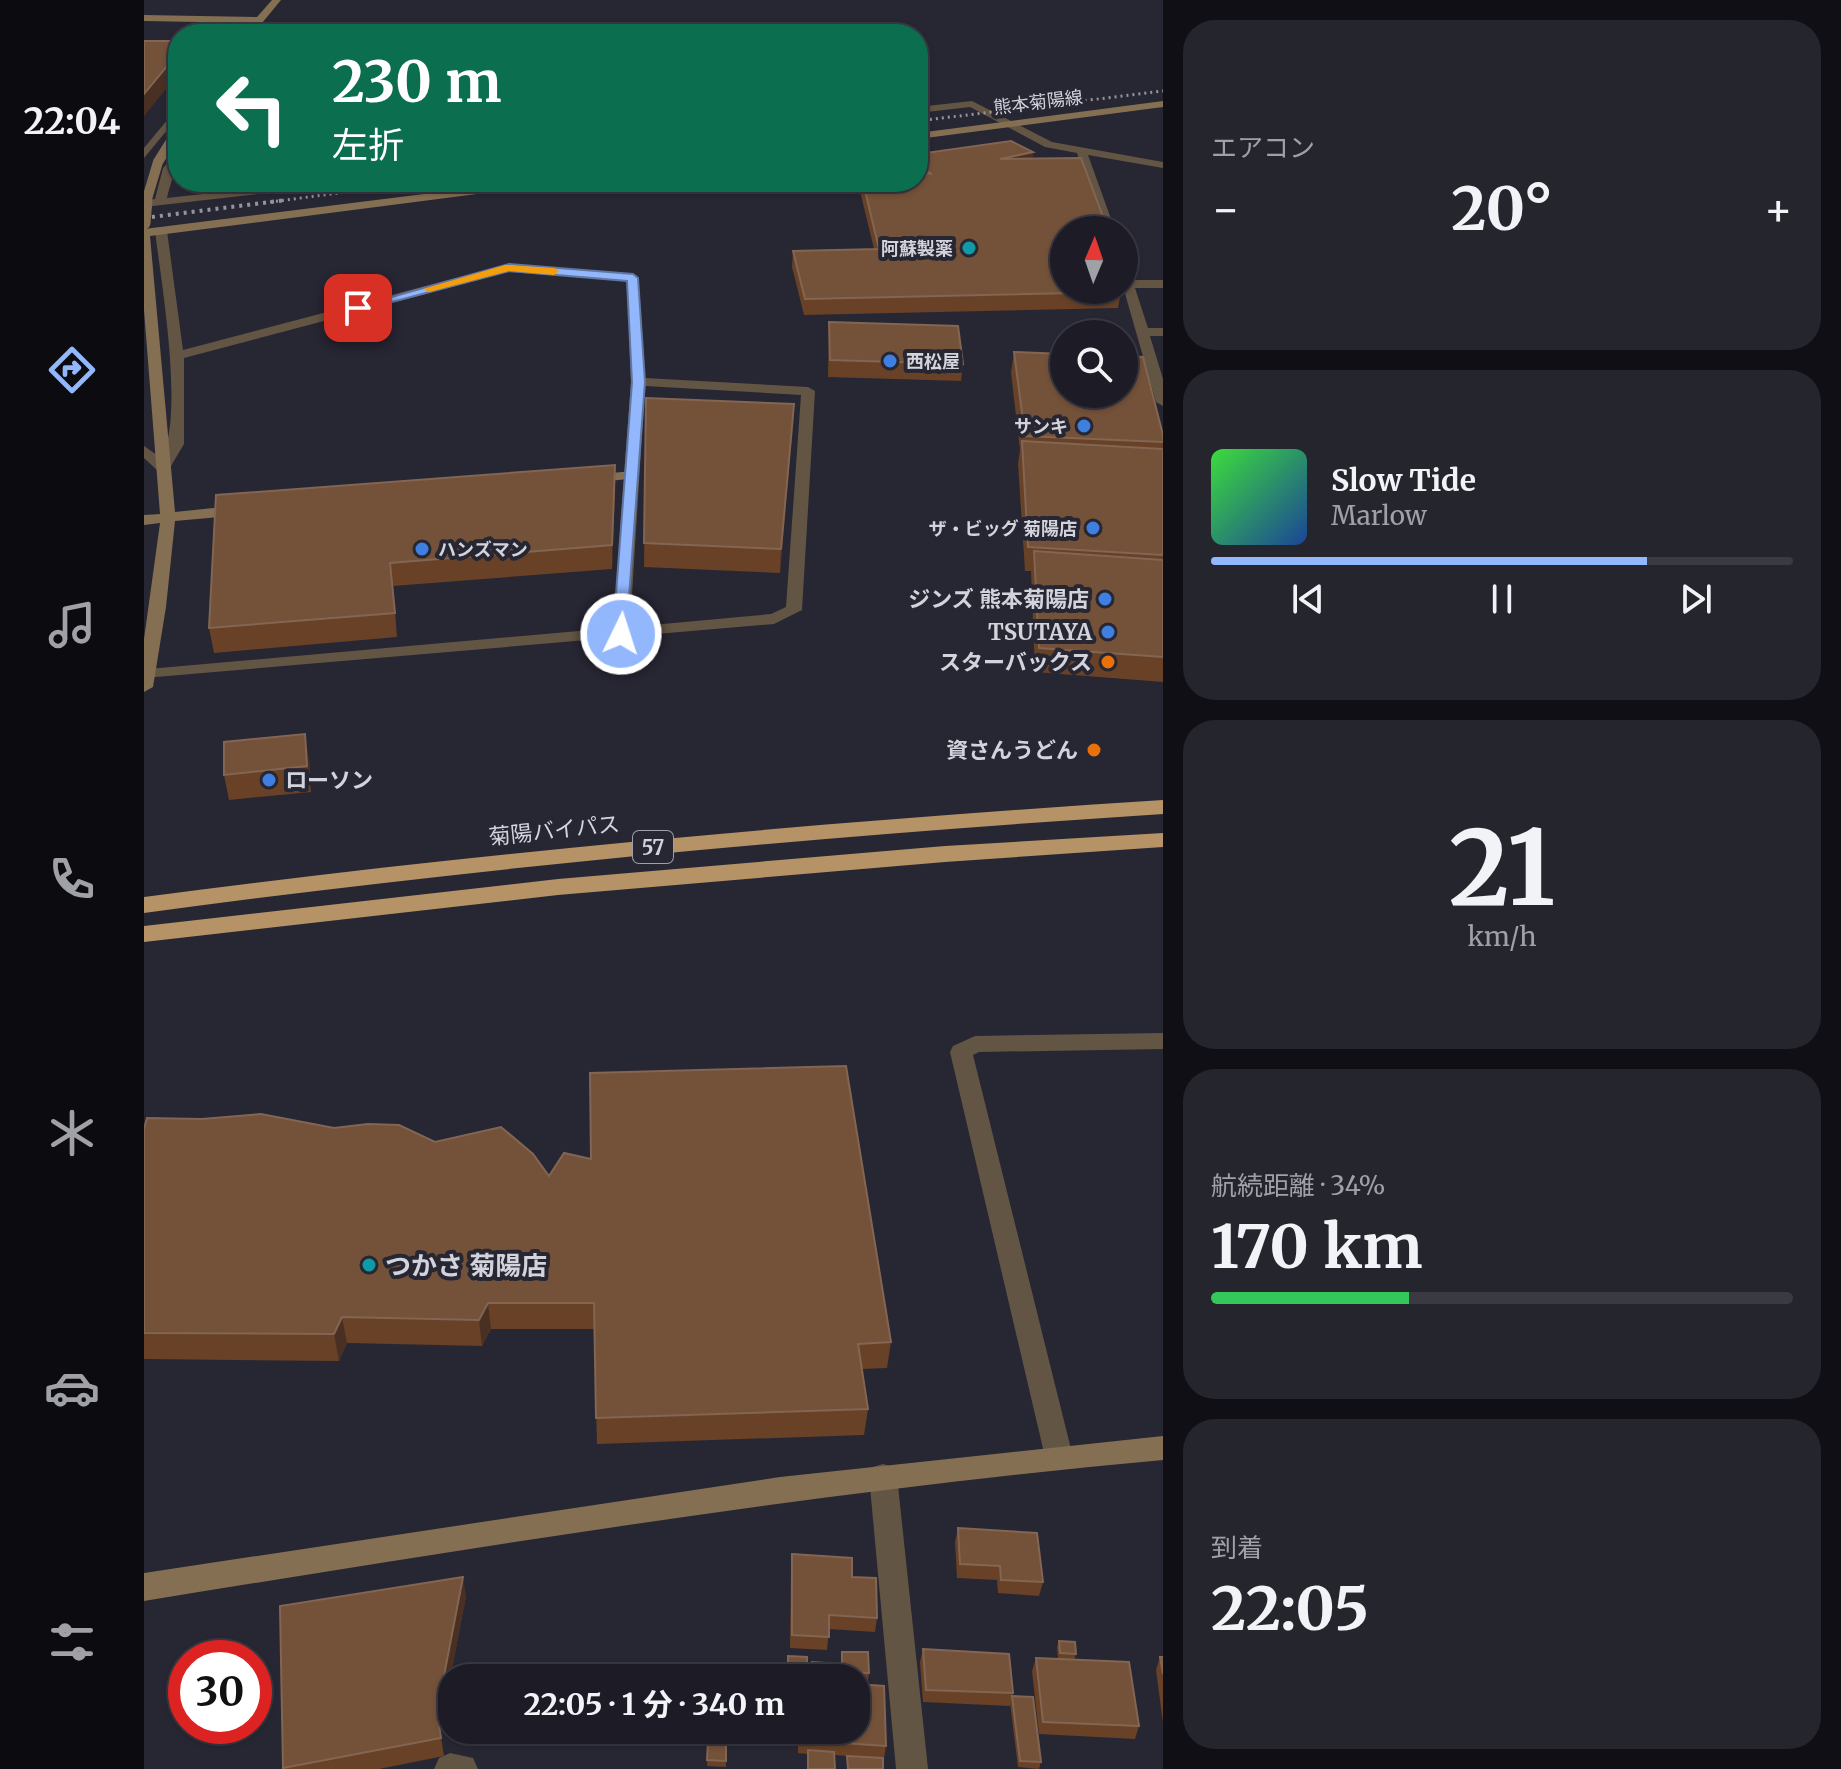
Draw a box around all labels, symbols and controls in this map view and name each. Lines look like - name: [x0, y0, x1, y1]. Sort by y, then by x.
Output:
- text: 230 m: [332, 47, 502, 117]
- icon: left: [200, 56, 304, 160]
- street label: 熊本菊陽線: [992, 85, 1084, 119]
- text: 22:04: [24, 99, 120, 144]
- text: 左折: [332, 123, 404, 168]
- text: エアコン: [1211, 131, 1315, 164]
- text: 20°: [1451, 171, 1553, 246]
- text: −: [1211, 182, 1240, 237]
- text: +: [1764, 182, 1793, 237]
- north arrow: [1050, 216, 1138, 304]
- map controls: [1050, 216, 1138, 408]
- place label: 阿蘇製薬: [881, 237, 953, 260]
- marker: 阿蘇製薬: [960, 239, 978, 257]
- pin: [324, 274, 392, 342]
- icon: arrive: [336, 286, 380, 330]
- button: search: [1050, 320, 1138, 408]
- icon: directions: [44, 342, 100, 398]
- place label: 西松屋: [906, 350, 960, 373]
- marker: 西松屋: [881, 352, 899, 370]
- place label: サンキ: [1014, 415, 1068, 438]
- marker: サンキ: [1075, 417, 1093, 435]
- text: Slow Tide: [1331, 461, 1476, 499]
- text: Marlow: [1331, 499, 1427, 532]
- place label: ザ・ビッグ 菊陽店: [929, 517, 1077, 540]
- marker: ザ・ビッグ 菊陽店: [1084, 519, 1102, 537]
- place label: ハンズマン: [438, 538, 528, 561]
- marker: ハンズマン: [413, 540, 431, 558]
- icon: previous: [1286, 577, 1330, 621]
- icon: pause: [1480, 577, 1524, 621]
- icon: next: [1674, 577, 1718, 621]
- place label: ジンズ 熊本菊陽店: [908, 585, 1089, 613]
- marker: ジンズ 熊本菊陽店: [1096, 590, 1114, 608]
- position arrow: [579, 592, 663, 676]
- icon: music: [44, 597, 100, 653]
- place label: TSUTAYA: [988, 618, 1092, 646]
- marker: TSUTAYA: [1099, 623, 1117, 641]
- place label: スターバックス: [939, 648, 1092, 676]
- marker: スターバックス: [1099, 653, 1117, 671]
- place label: 資さんうどん: [946, 736, 1078, 764]
- marker: 資さんうどん: [1085, 741, 1103, 759]
- place label: ローソン: [285, 766, 373, 794]
- marker: ローソン: [260, 771, 278, 789]
- text: 21: [1449, 803, 1555, 933]
- street label: 菊陽バイパス: [487, 809, 621, 851]
- road number: 57: [633, 831, 673, 863]
- icon: phone: [44, 851, 100, 907]
- text: km/h: [1468, 920, 1536, 953]
- icon: climate: [44, 1105, 100, 1161]
- text: 航続距離 · 34%: [1211, 1169, 1385, 1202]
- text: 170 km: [1211, 1209, 1423, 1284]
- place label: つかさ 菊陽店: [385, 1249, 547, 1282]
- marker: つかさ 菊陽店: [360, 1256, 378, 1274]
- icon: car: [44, 1360, 100, 1416]
- text: 到着: [1211, 1531, 1263, 1564]
- text: 22:05: [1211, 1571, 1369, 1646]
- icon: filters: [44, 1614, 100, 1670]
- speed limit sign: 30: [168, 1640, 272, 1744]
- text: 22:05 · 1 分 · 340 m: [523, 1685, 785, 1723]

